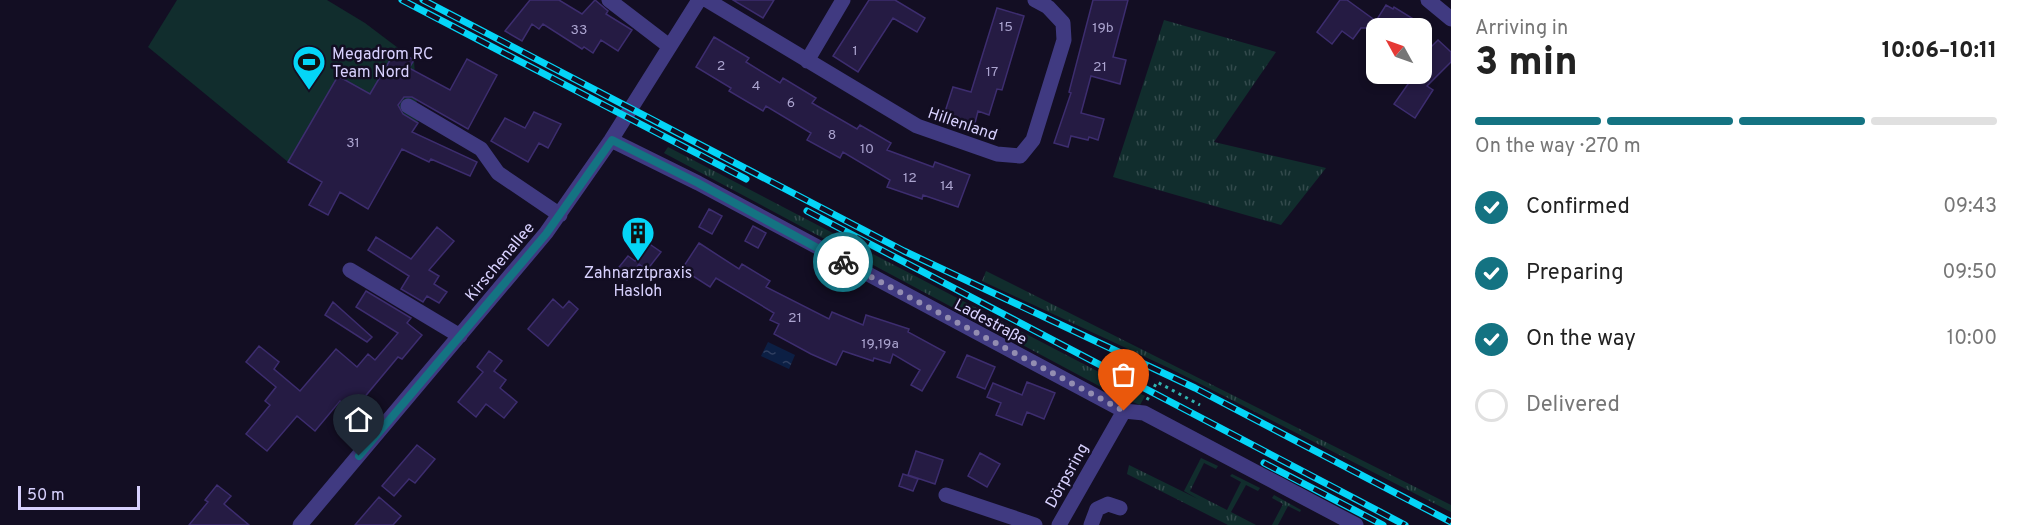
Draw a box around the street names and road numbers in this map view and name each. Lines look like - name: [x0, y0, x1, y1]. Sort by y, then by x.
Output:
- street label: Hillenland: [925, 104, 1000, 146]
- street label: Kirschenallee: [462, 219, 540, 306]
- street label: Ladestraße: [950, 295, 1030, 350]
- street label: Dörpsring: [1042, 440, 1094, 512]

